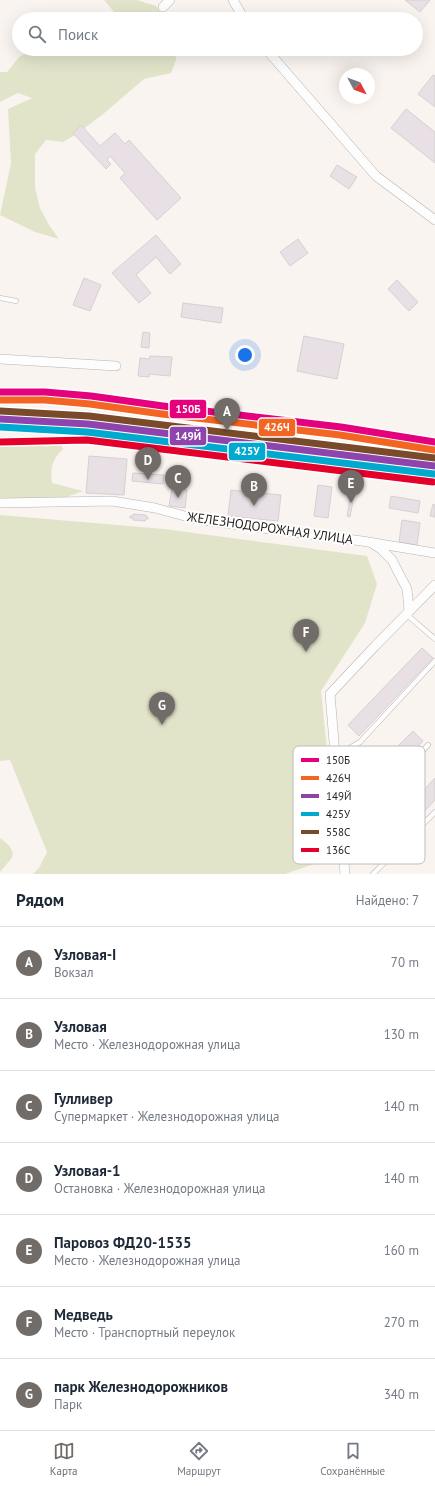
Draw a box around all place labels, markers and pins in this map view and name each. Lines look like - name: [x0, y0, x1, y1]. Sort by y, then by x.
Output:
- pin: A: [214, 398, 240, 431]
- pin: D: [135, 447, 161, 480]
- pin: C: [165, 465, 191, 498]
- pin: E: [338, 470, 364, 503]
- pin: B: [241, 473, 267, 506]
- pin: F: [293, 619, 319, 652]
- pin: G: [149, 692, 175, 725]

